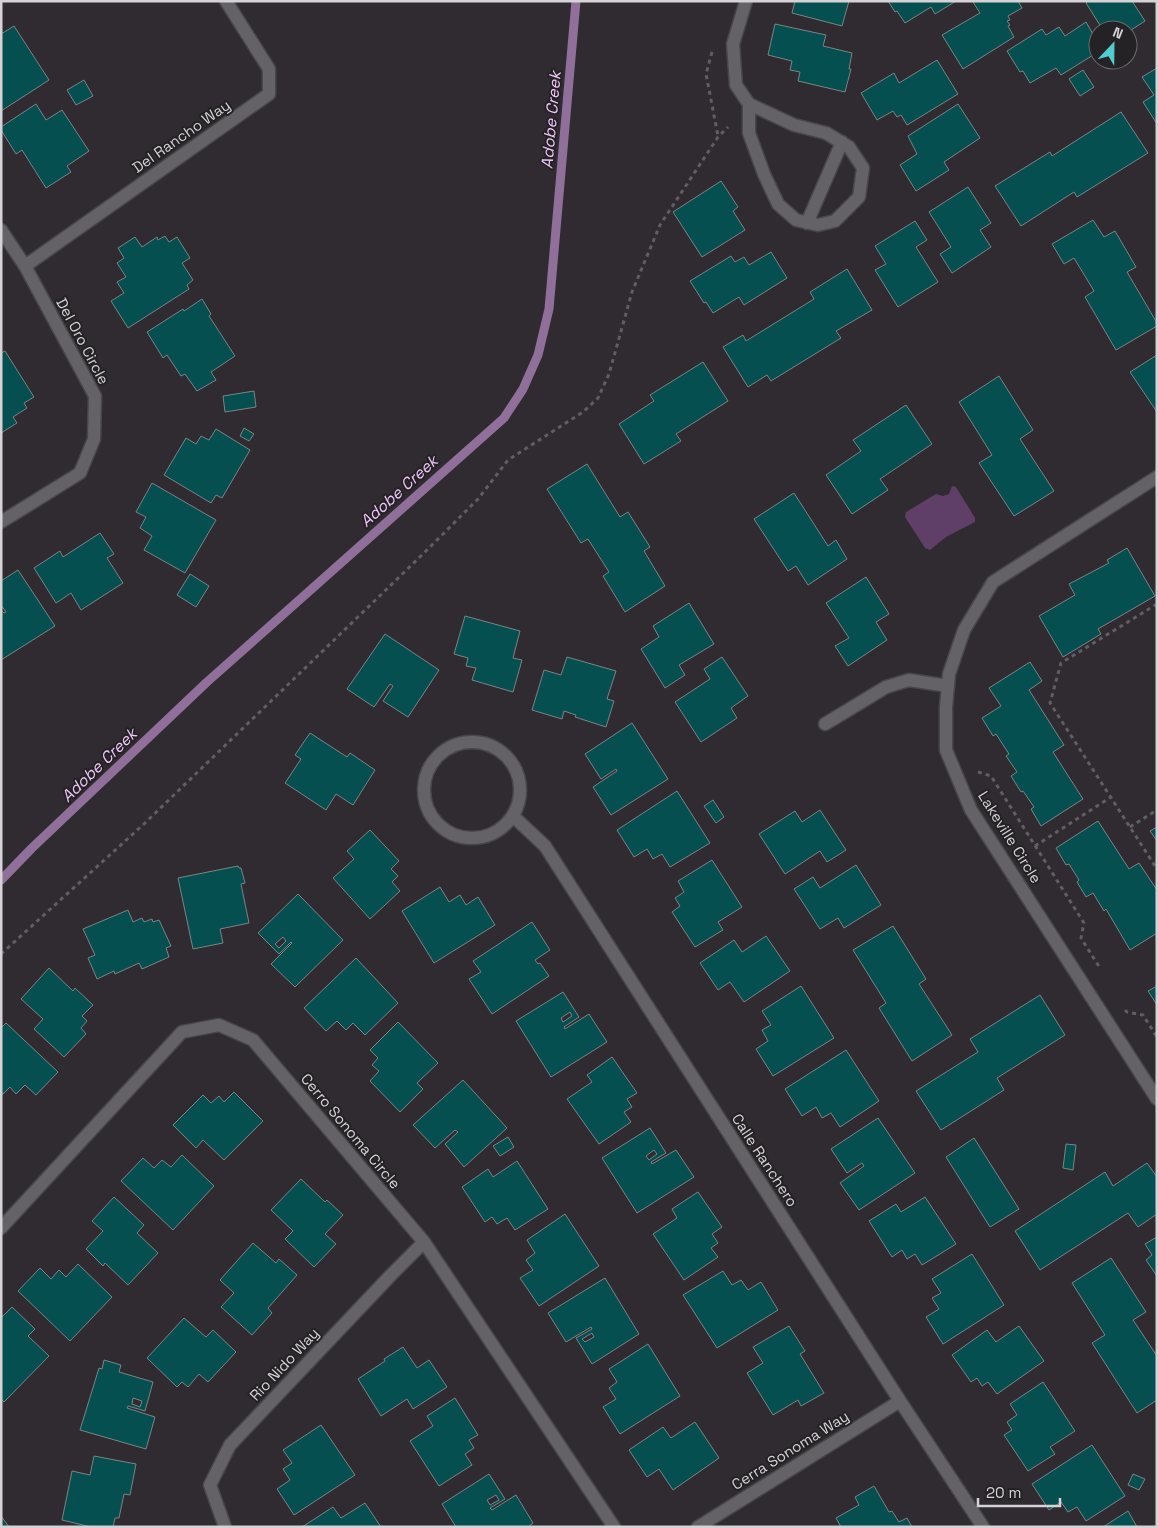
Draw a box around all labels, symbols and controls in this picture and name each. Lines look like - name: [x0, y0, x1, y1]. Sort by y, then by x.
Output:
- north arrow: [1088, 20, 1138, 70]
- text: N: [1110, 23, 1126, 43]
- water label: Adobe Creek: [536, 68, 566, 170]
- street label: Del Rancho Way: [128, 95, 234, 177]
- street label: Del Oro Circle: [52, 295, 114, 388]
- water label: Adobe Creek: [356, 449, 444, 532]
- water label: Adobe Creek: [57, 722, 143, 806]
- street label: Lakeville Circle: [974, 787, 1046, 887]
- street label: Cerro Sonoma Circle: [297, 1069, 405, 1193]
- street label: Calle Ranchero: [728, 1110, 802, 1210]
- street label: Rio Nido Way: [245, 1323, 323, 1405]
- street label: Cerra Sonoma Way: [728, 1406, 852, 1494]
- scale bar: [978, 1476, 1060, 1508]
- text: 20 m: [986, 1483, 1021, 1502]

